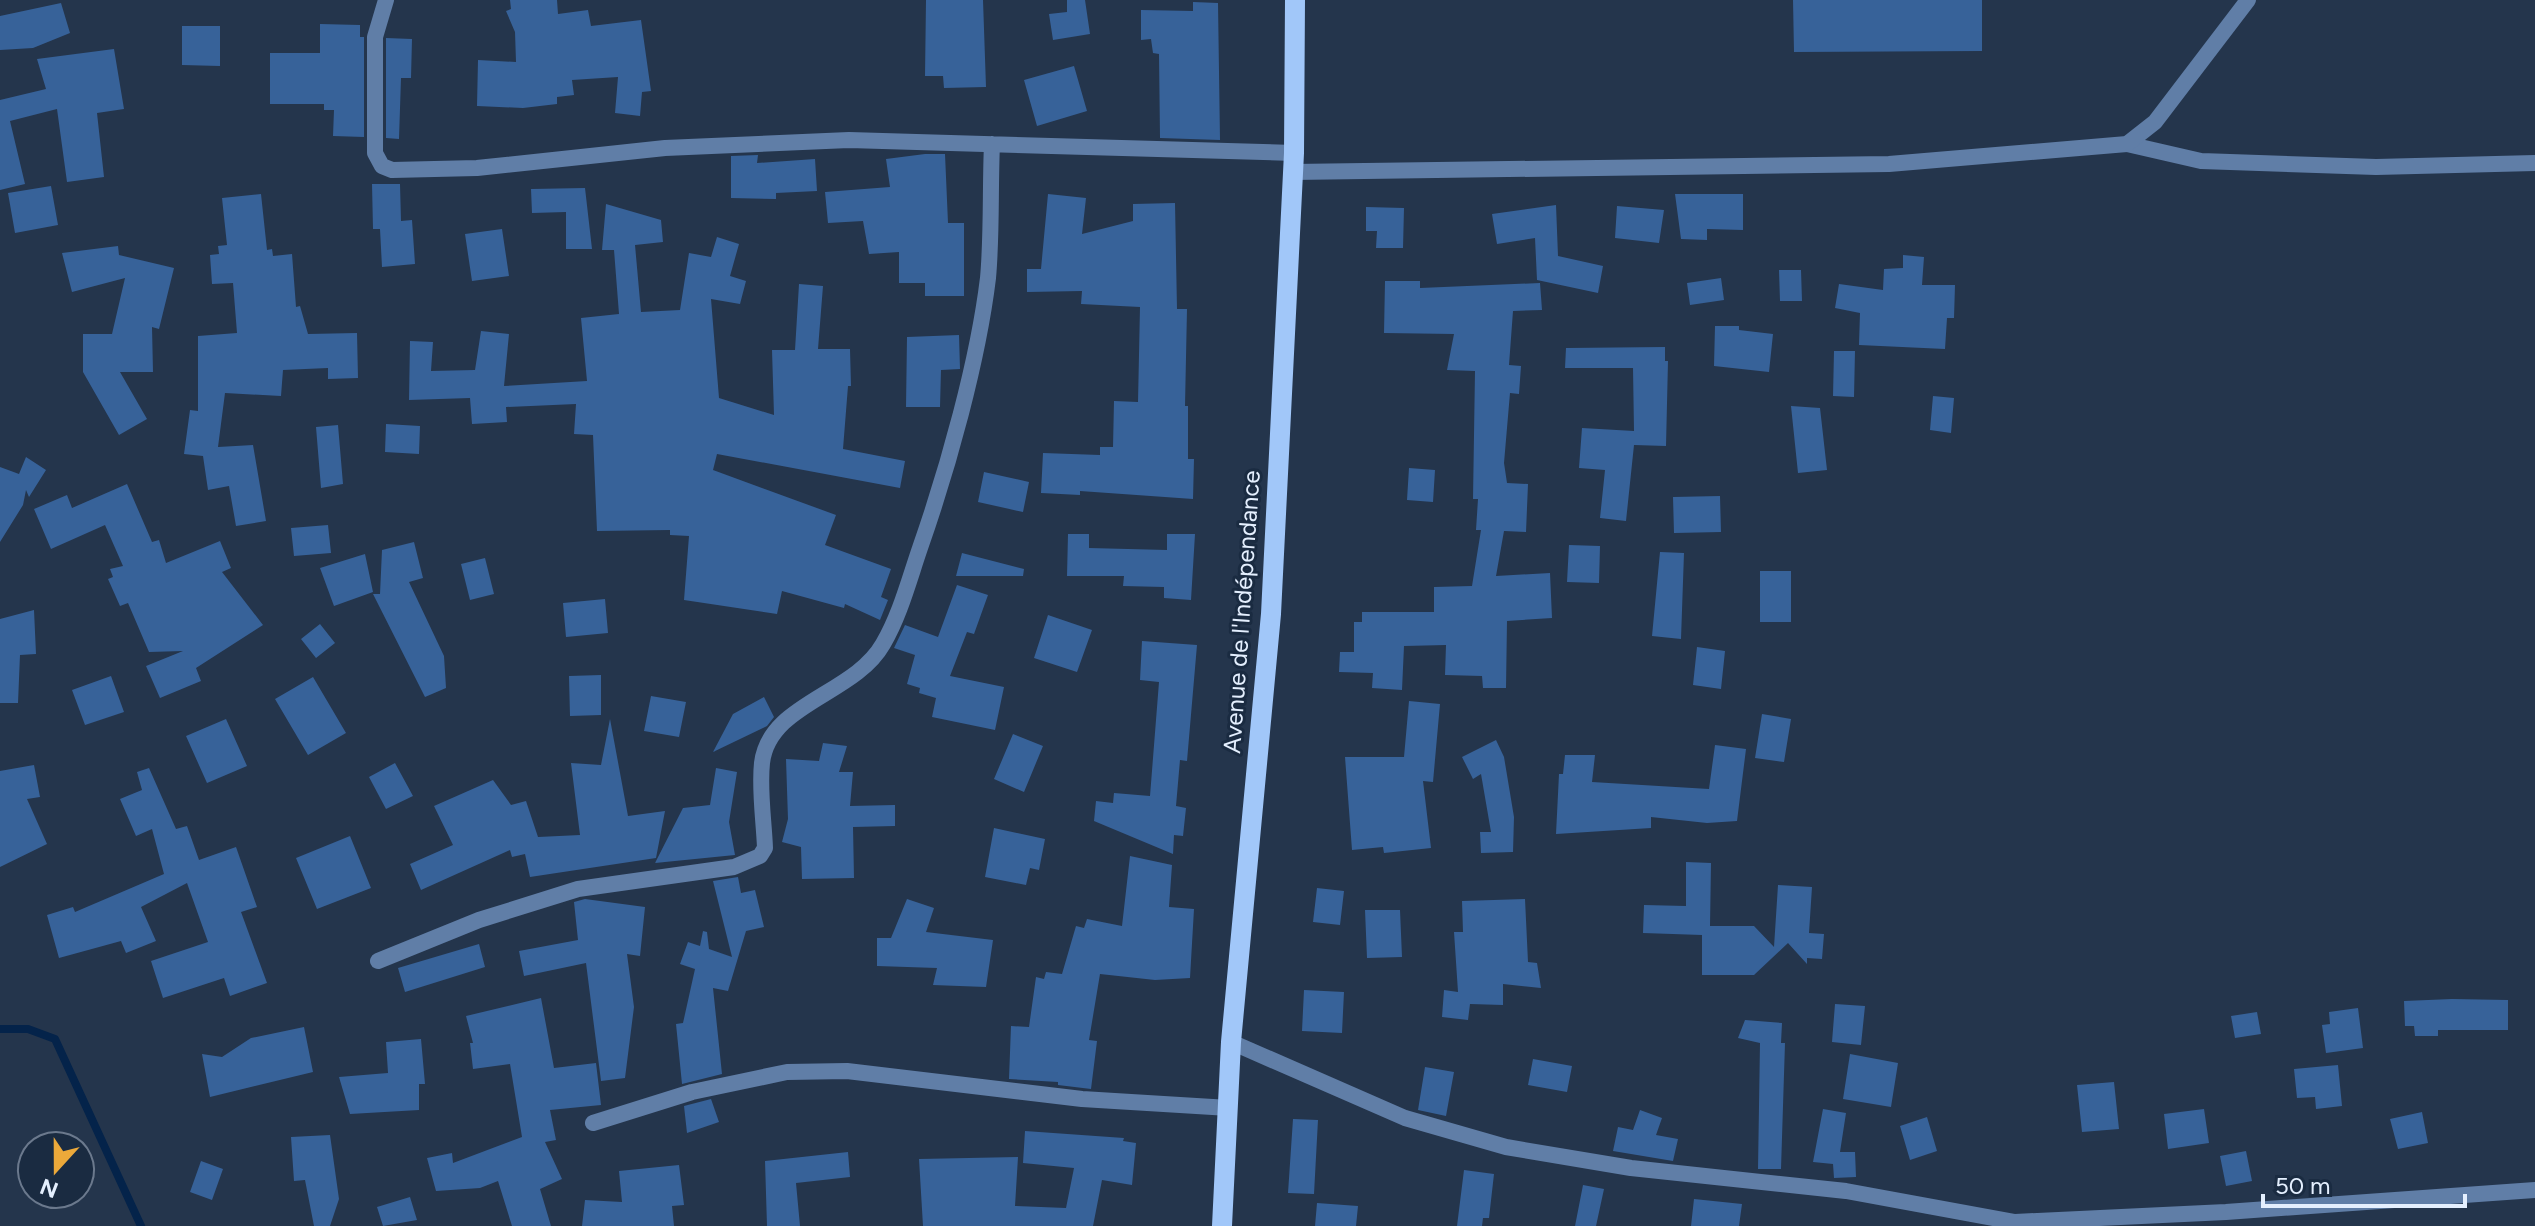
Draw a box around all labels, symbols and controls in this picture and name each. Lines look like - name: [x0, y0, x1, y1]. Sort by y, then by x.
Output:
- street label: Avenue de l'Indépendance: [1217, 469, 1266, 755]
- north arrow: [16, 1130, 96, 1210]
- scale bar: [2263, 1158, 2465, 1208]
- text: 50 m: [2275, 1171, 2331, 1200]
- text: N: [36, 1173, 62, 1204]

